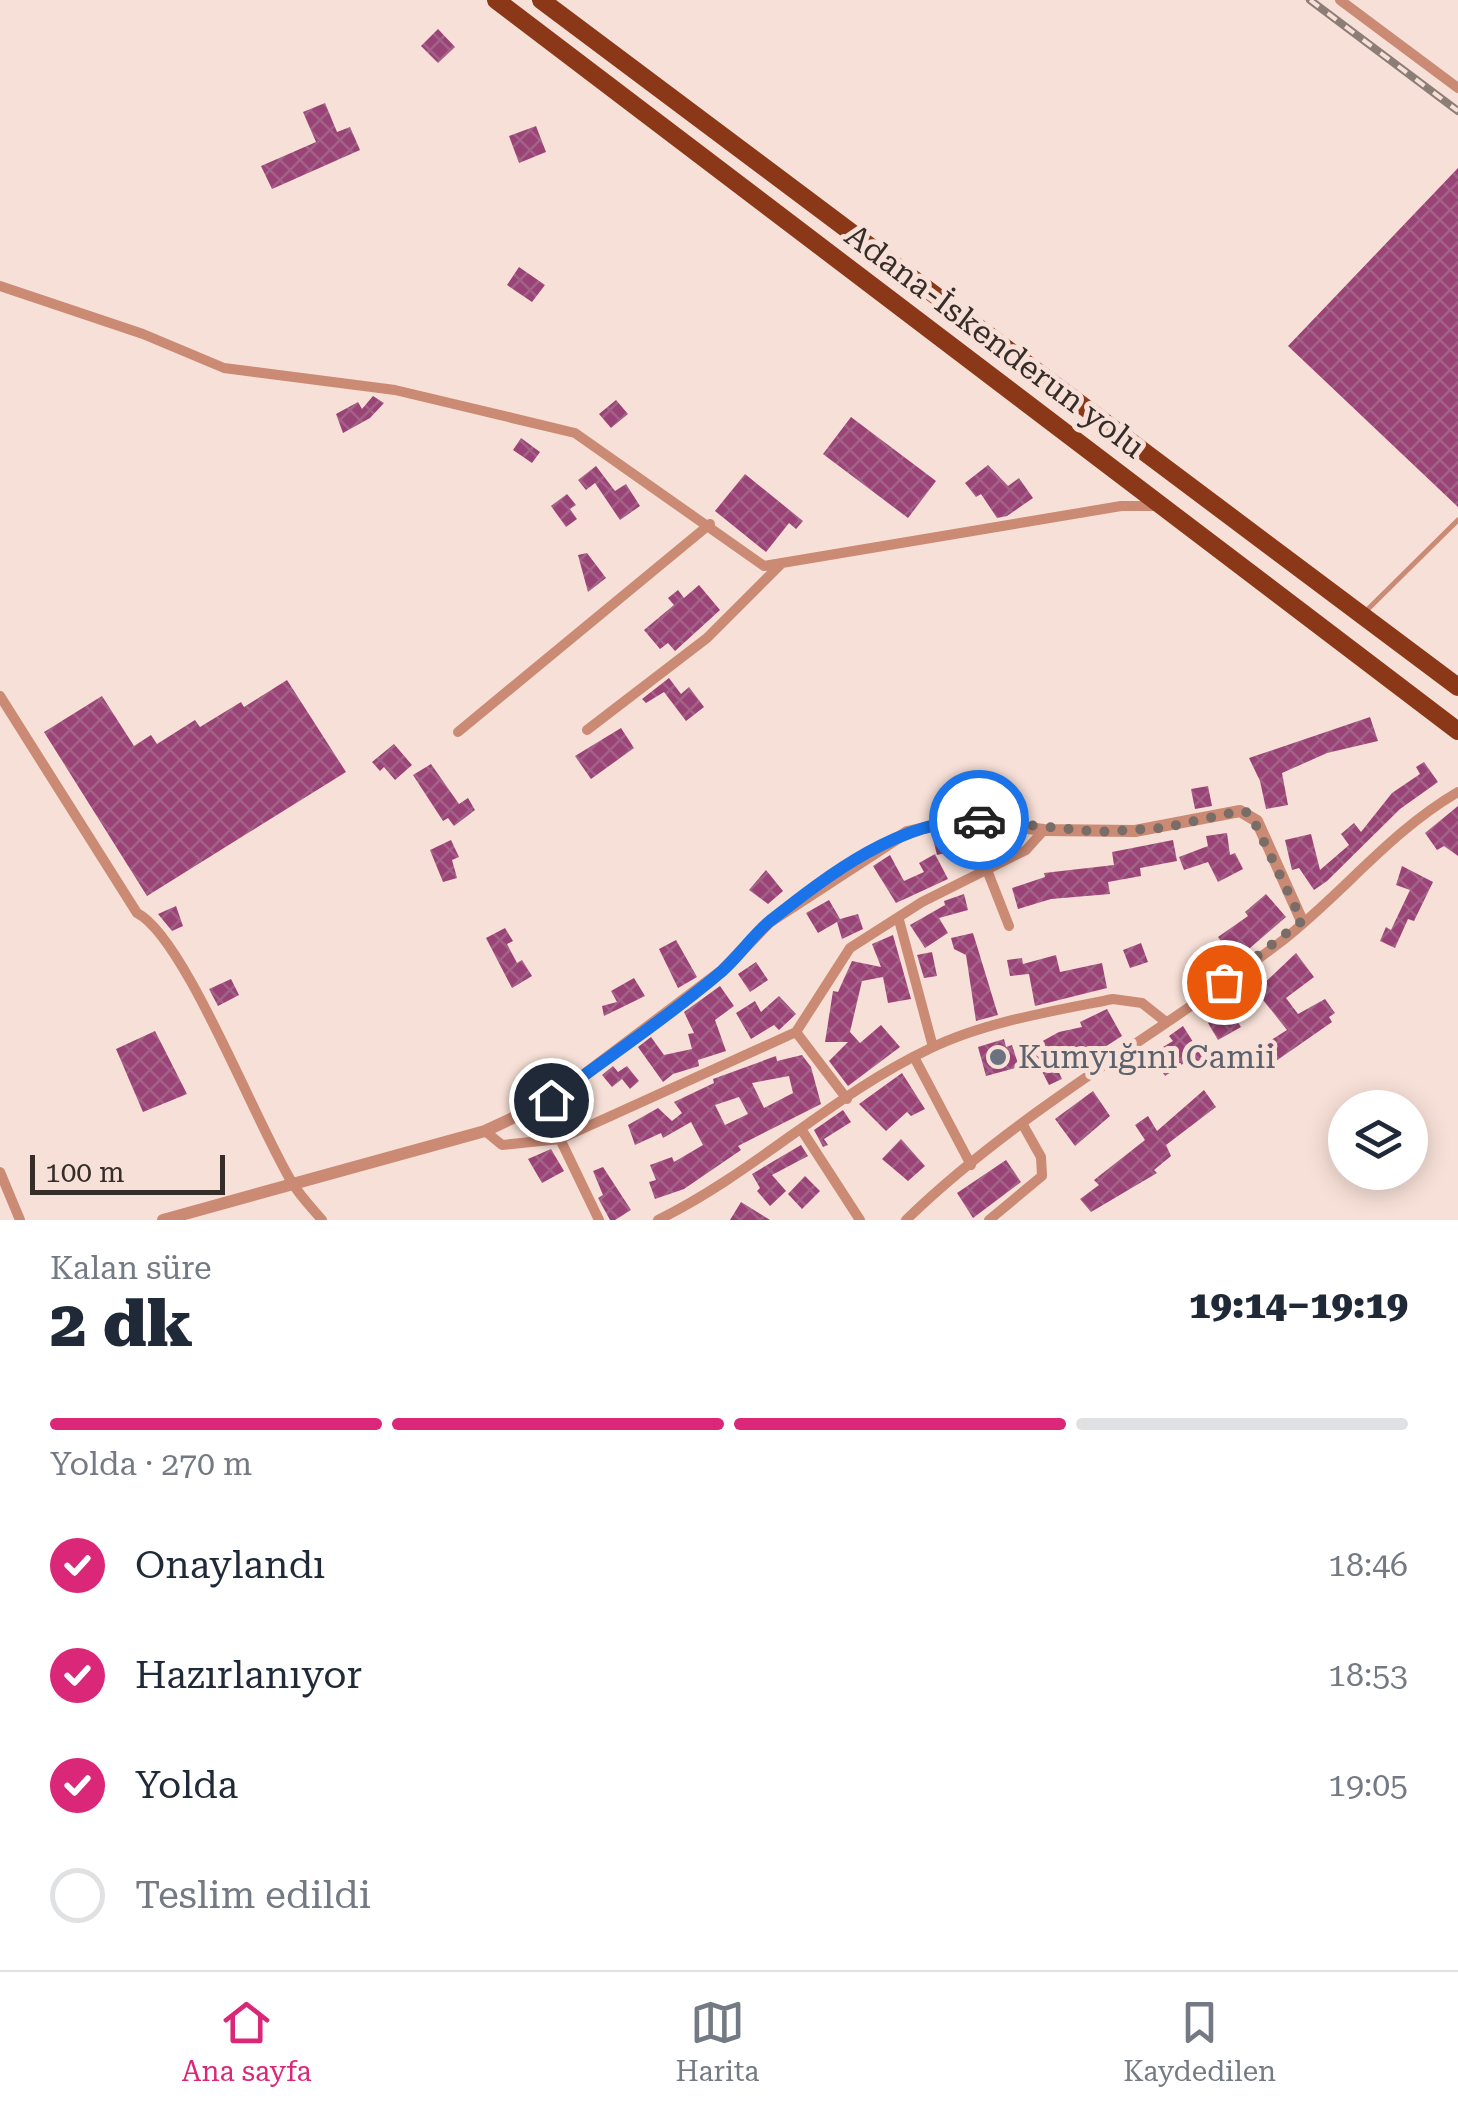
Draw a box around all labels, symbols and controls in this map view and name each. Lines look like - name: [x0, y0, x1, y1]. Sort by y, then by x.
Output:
- street label: Adana-İskenderun yolu: [838, 216, 1152, 466]
- courier: [929, 770, 1029, 870]
- icon: car: [952, 793, 1007, 848]
- pin: [1182, 940, 1267, 1025]
- icon: bag: [1197, 955, 1252, 1010]
- place label: Kumyığını Camii: [1018, 1038, 1276, 1076]
- marker: Kumyığını Camii: [987, 1046, 1009, 1068]
- pin: [509, 1058, 594, 1143]
- icon: home: [524, 1073, 579, 1128]
- map controls: [1328, 1090, 1428, 1190]
- button: layers: [1328, 1090, 1428, 1190]
- scale bar: [30, 1150, 225, 1194]
- text: 100 m: [45, 1156, 125, 1189]
- text: Kalan süre: [50, 1249, 212, 1287]
- text: 19:14–19:19: [1189, 1283, 1408, 1327]
- text: 2 dk: [50, 1286, 193, 1362]
- text: Yolda · 270 m: [50, 1445, 252, 1483]
- icon: check: [50, 1538, 105, 1593]
- text: Onaylandı: [135, 1543, 325, 1587]
- text: 18:46: [1328, 1546, 1408, 1584]
- icon: check: [50, 1648, 105, 1703]
- text: Hazırlanıyor: [135, 1653, 362, 1697]
- text: 18:53: [1328, 1656, 1408, 1694]
- icon: check: [50, 1758, 105, 1813]
- text: Yolda: [135, 1763, 238, 1807]
- text: 19:05: [1328, 1766, 1408, 1804]
- text: Teslim edildi: [135, 1873, 371, 1917]
- tab: Ana sayfa: [182, 1995, 312, 2088]
- tab: Harita: [675, 1995, 760, 2088]
- tab: Kaydedilen: [1123, 1995, 1276, 2088]

